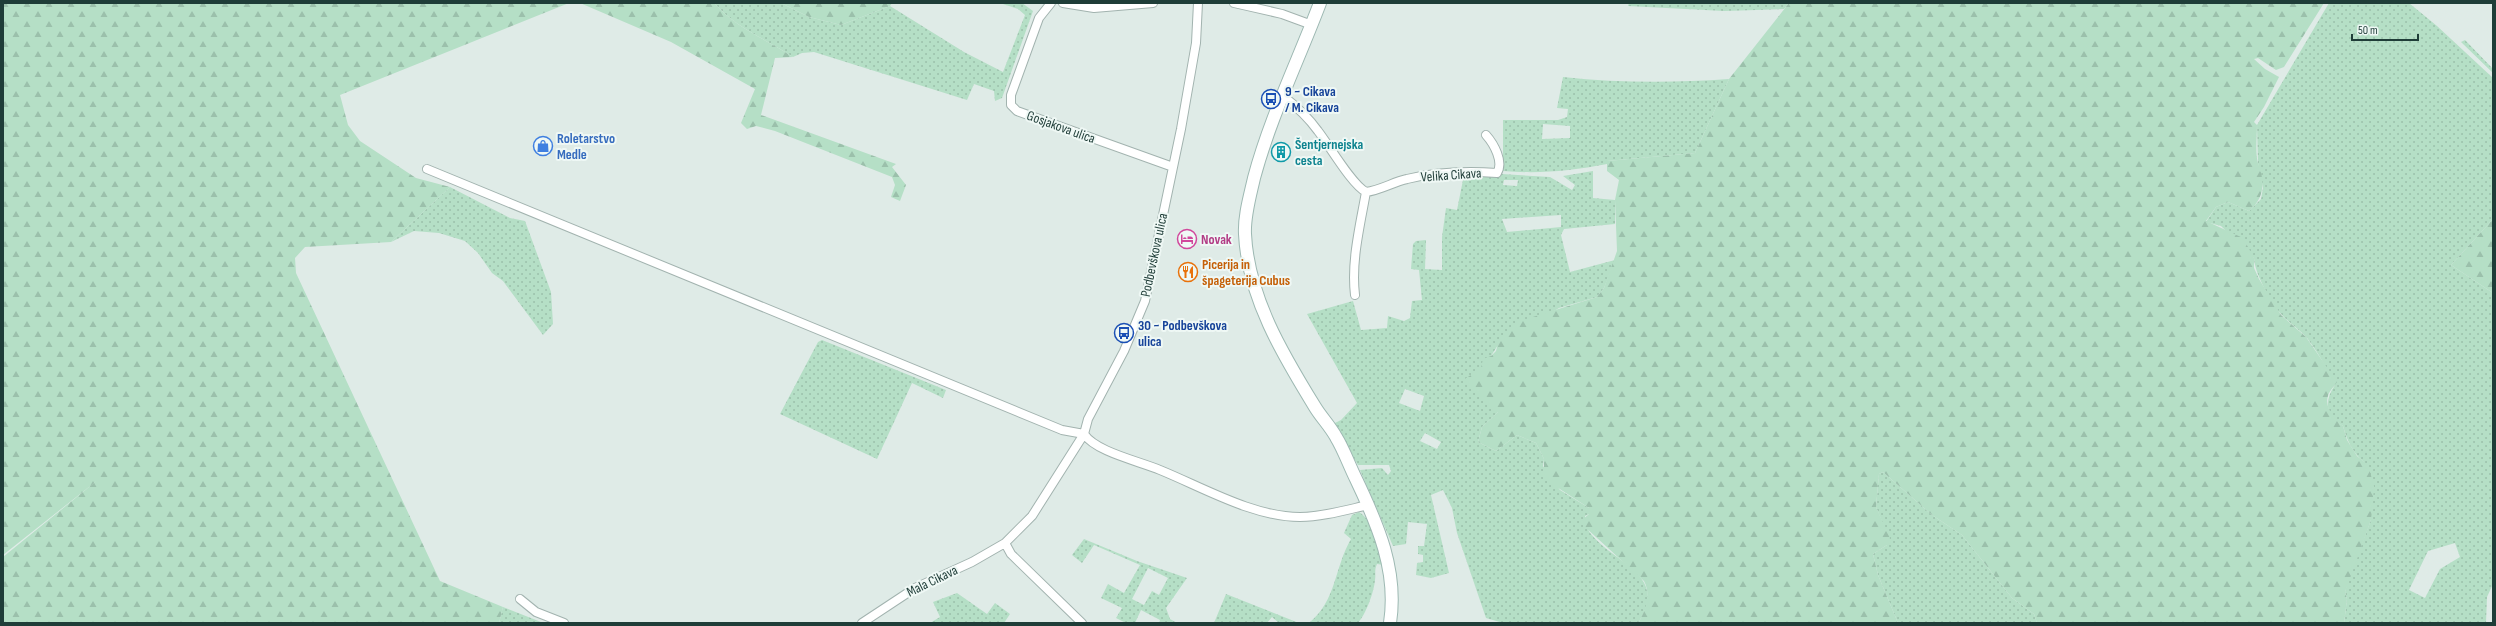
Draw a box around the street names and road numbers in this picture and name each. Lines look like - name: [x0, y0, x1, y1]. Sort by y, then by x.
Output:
- street label: Gosjakova ulica: [1024, 107, 1098, 147]
- street label: Velika Cikava: [1420, 164, 1482, 186]
- street label: Podbevškova ulica: [1137, 212, 1171, 298]
- street label: Mala Cikava: [904, 561, 960, 601]

